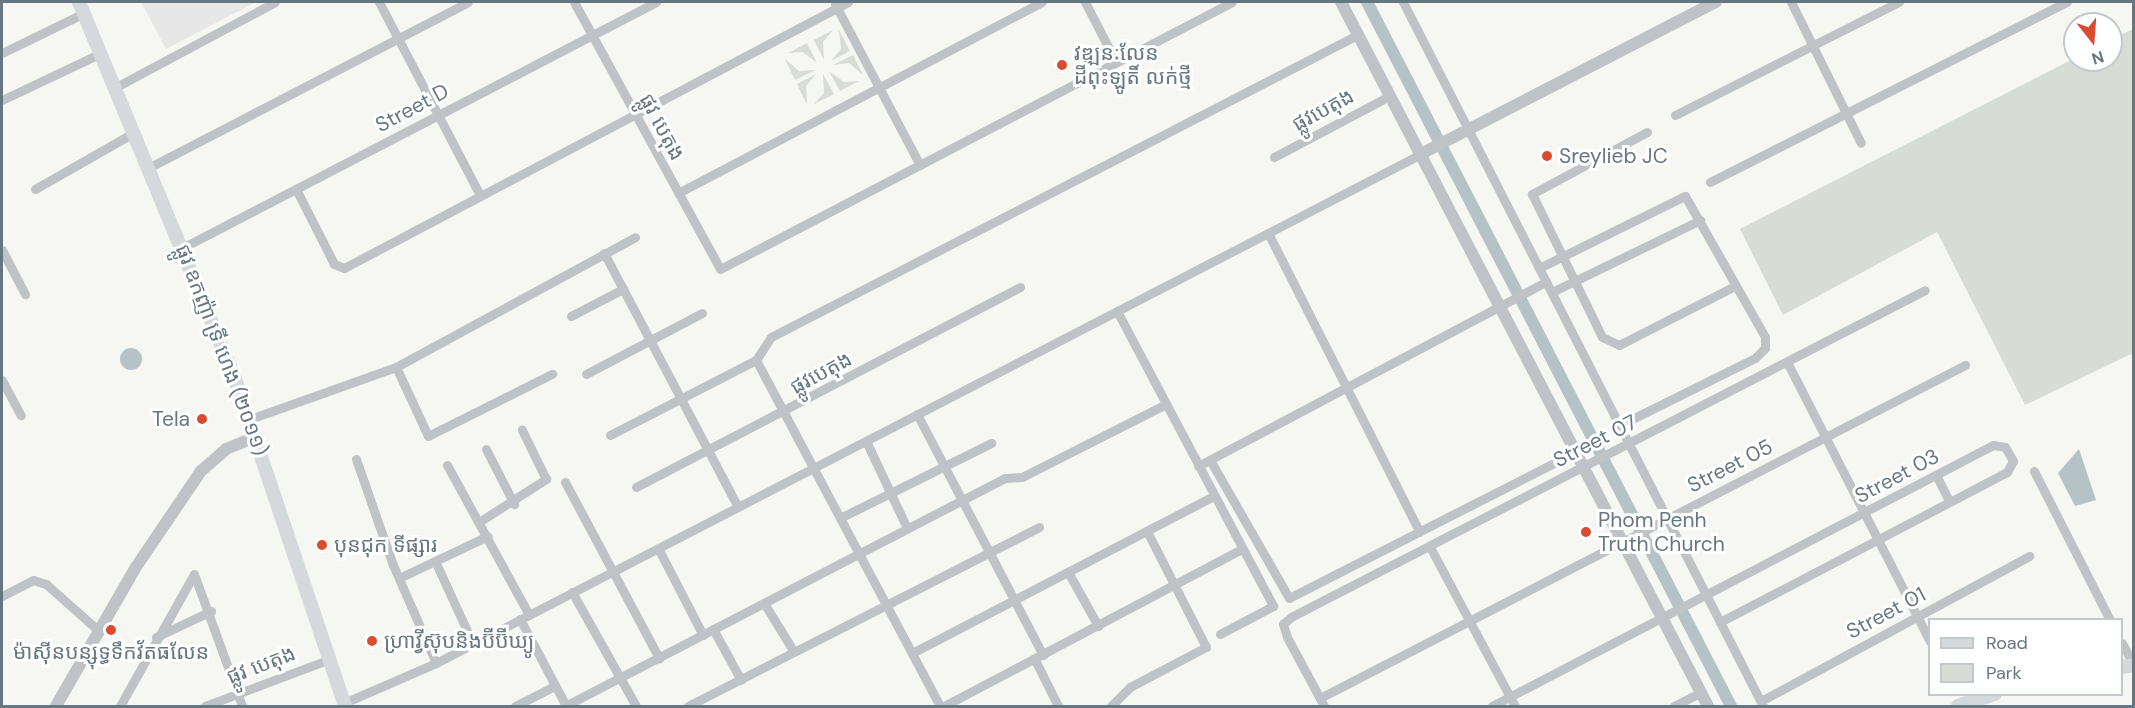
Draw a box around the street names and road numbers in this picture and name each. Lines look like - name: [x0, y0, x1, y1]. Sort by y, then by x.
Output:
- street label: Street D: [371, 78, 453, 138]
- street label: ផ្លូវបេតុង: [1288, 83, 1358, 137]
- street label: ផ្លូវ បេតុង: [634, 89, 690, 165]
- street label: ផ្លូវ ឧកញ៉ា ទ្រី ហេង (២០១១): [170, 241, 274, 459]
- street label: ផ្លូវបេតុង: [786, 346, 856, 400]
- street label: Street 07: [1549, 409, 1641, 473]
- street label: Street 05: [1683, 434, 1777, 498]
- street label: Street 03: [1851, 443, 1943, 509]
- street label: Street 01: [1842, 582, 1930, 644]
- street label: ផ្លូវ បេតុង: [223, 640, 299, 690]

